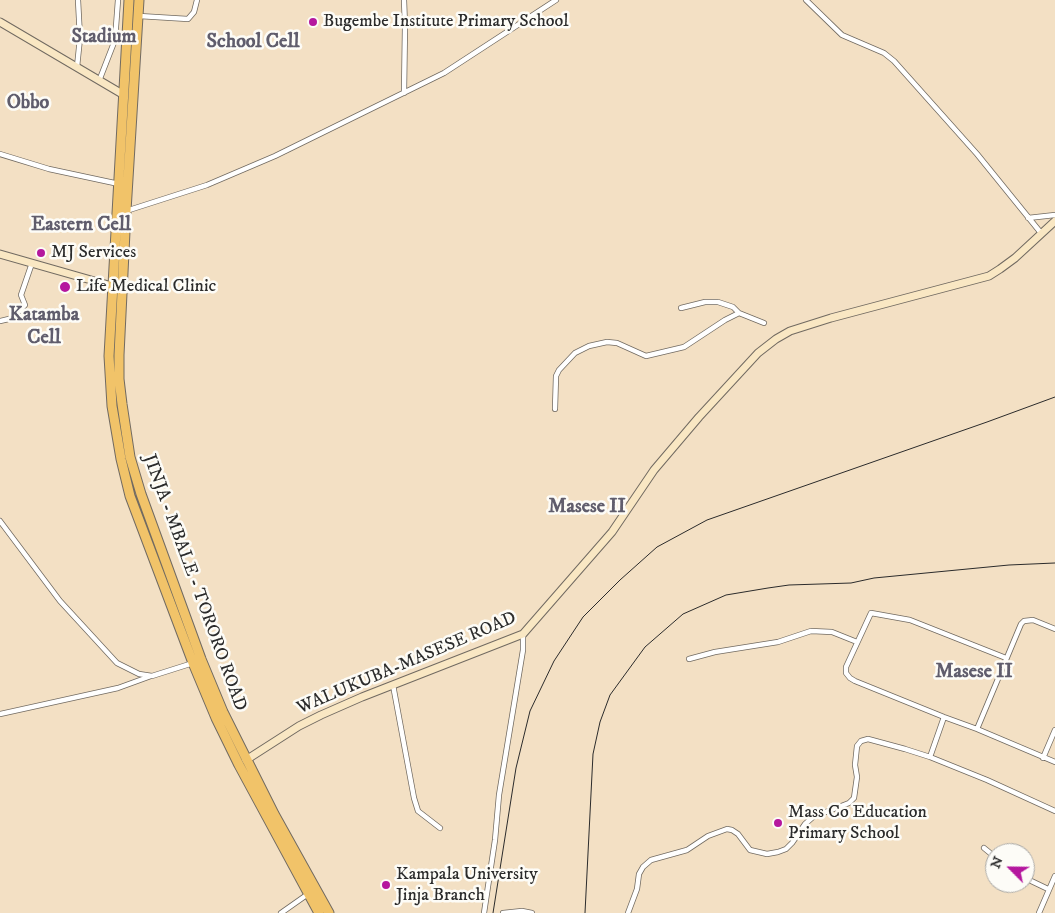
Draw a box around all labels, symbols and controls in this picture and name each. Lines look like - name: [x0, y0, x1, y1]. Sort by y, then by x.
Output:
- place label: Bugembe Institute Primary School: [323, 11, 569, 33]
- marker: Bugembe Institute Primary School: [307, 16, 319, 28]
- district label: Stadium: [71, 26, 137, 50]
- district label: School Cell: [207, 31, 299, 55]
- district label: Obbo: [7, 92, 49, 116]
- district label: Eastern Cell: [31, 214, 131, 238]
- place label: MJ Services: [51, 242, 136, 264]
- marker: MJ Services: [35, 247, 47, 259]
- place label: Life Medical Clinic: [76, 276, 216, 298]
- marker: Life Medical Clinic: [58, 280, 72, 294]
- district label: Katamba Cell: [9, 304, 79, 351]
- street label: JINJA - MBALE - TORORO ROAD: [137, 452, 251, 714]
- district label: Masese II: [548, 496, 626, 520]
- street label: WALUKUBA-MASESE ROAD: [294, 608, 520, 720]
- district label: Masese II: [935, 661, 1013, 685]
- place label: Mass Co Education Primary School: [788, 802, 927, 844]
- marker: Mass Co Education Primary School: [772, 817, 784, 829]
- north arrow: [985, 843, 1035, 893]
- text: N: [987, 854, 1008, 871]
- place label: Kampala University Jinja Branch: [396, 864, 538, 906]
- marker: Kampala University Jinja Branch: [380, 879, 392, 891]

